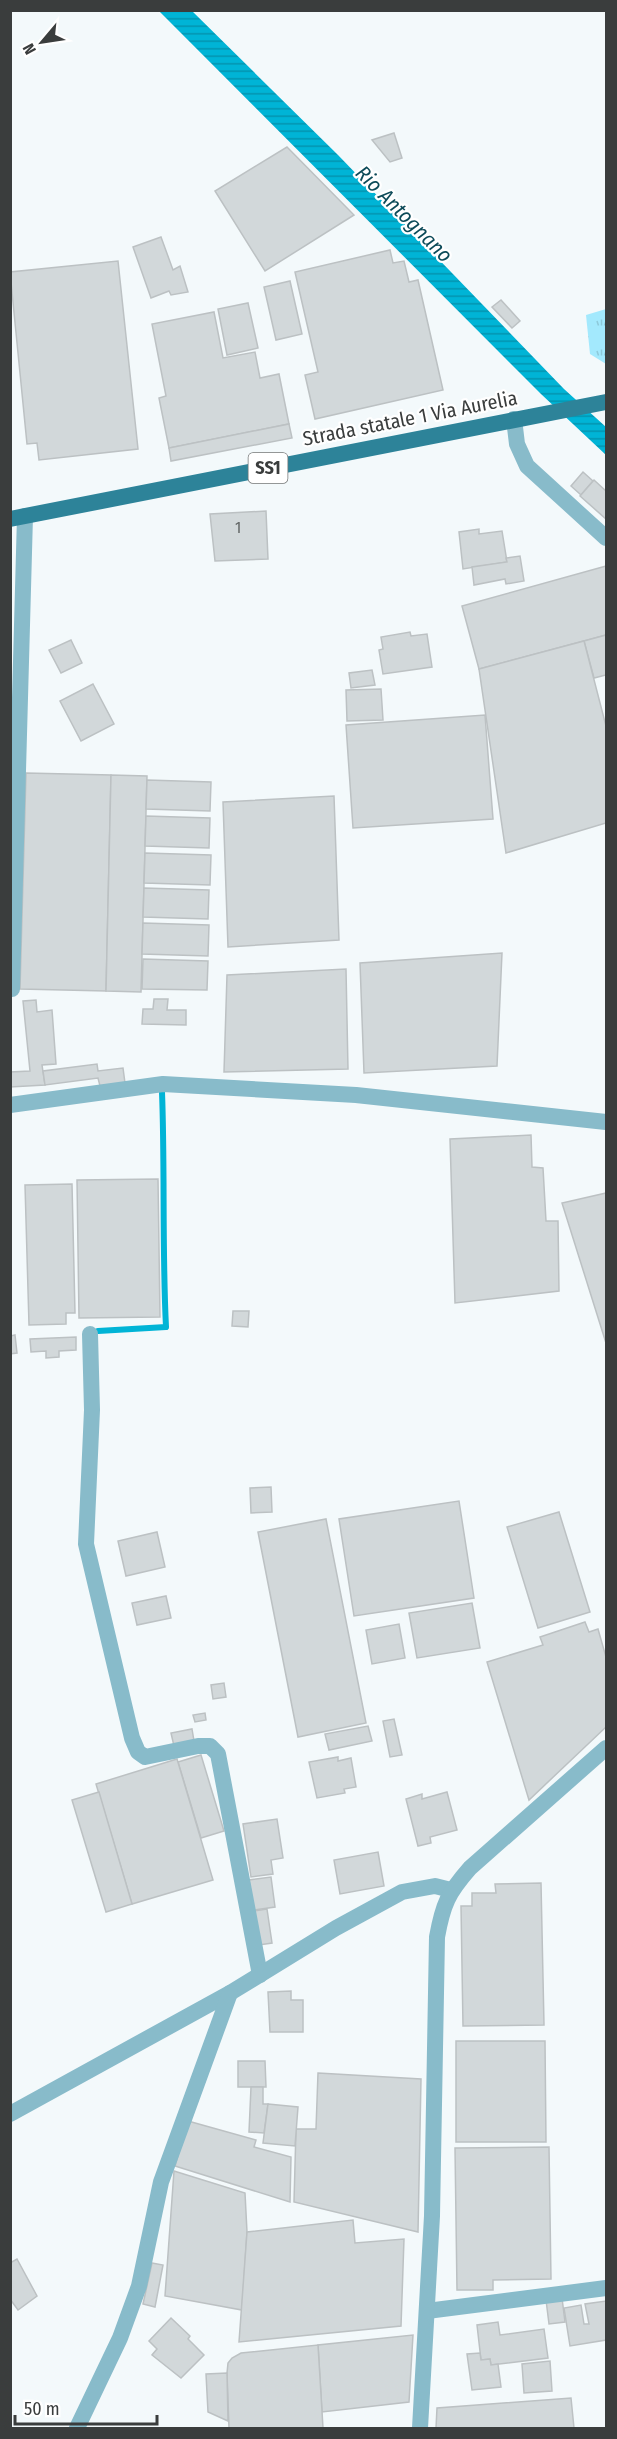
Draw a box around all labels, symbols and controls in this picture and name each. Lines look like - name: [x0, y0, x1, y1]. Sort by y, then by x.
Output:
- north arrow: [12, 12, 72, 72]
- text: N: [19, 40, 40, 58]
- water label: Rio Antognano: [350, 160, 458, 268]
- street label: Strada statale 1 Via Aurelia: [301, 385, 519, 451]
- road number: SS1: [248, 453, 288, 483]
- house number: 1: [235, 518, 241, 537]
- scale bar: [15, 2388, 158, 2426]
- text: 50 m: [24, 2398, 60, 2420]

